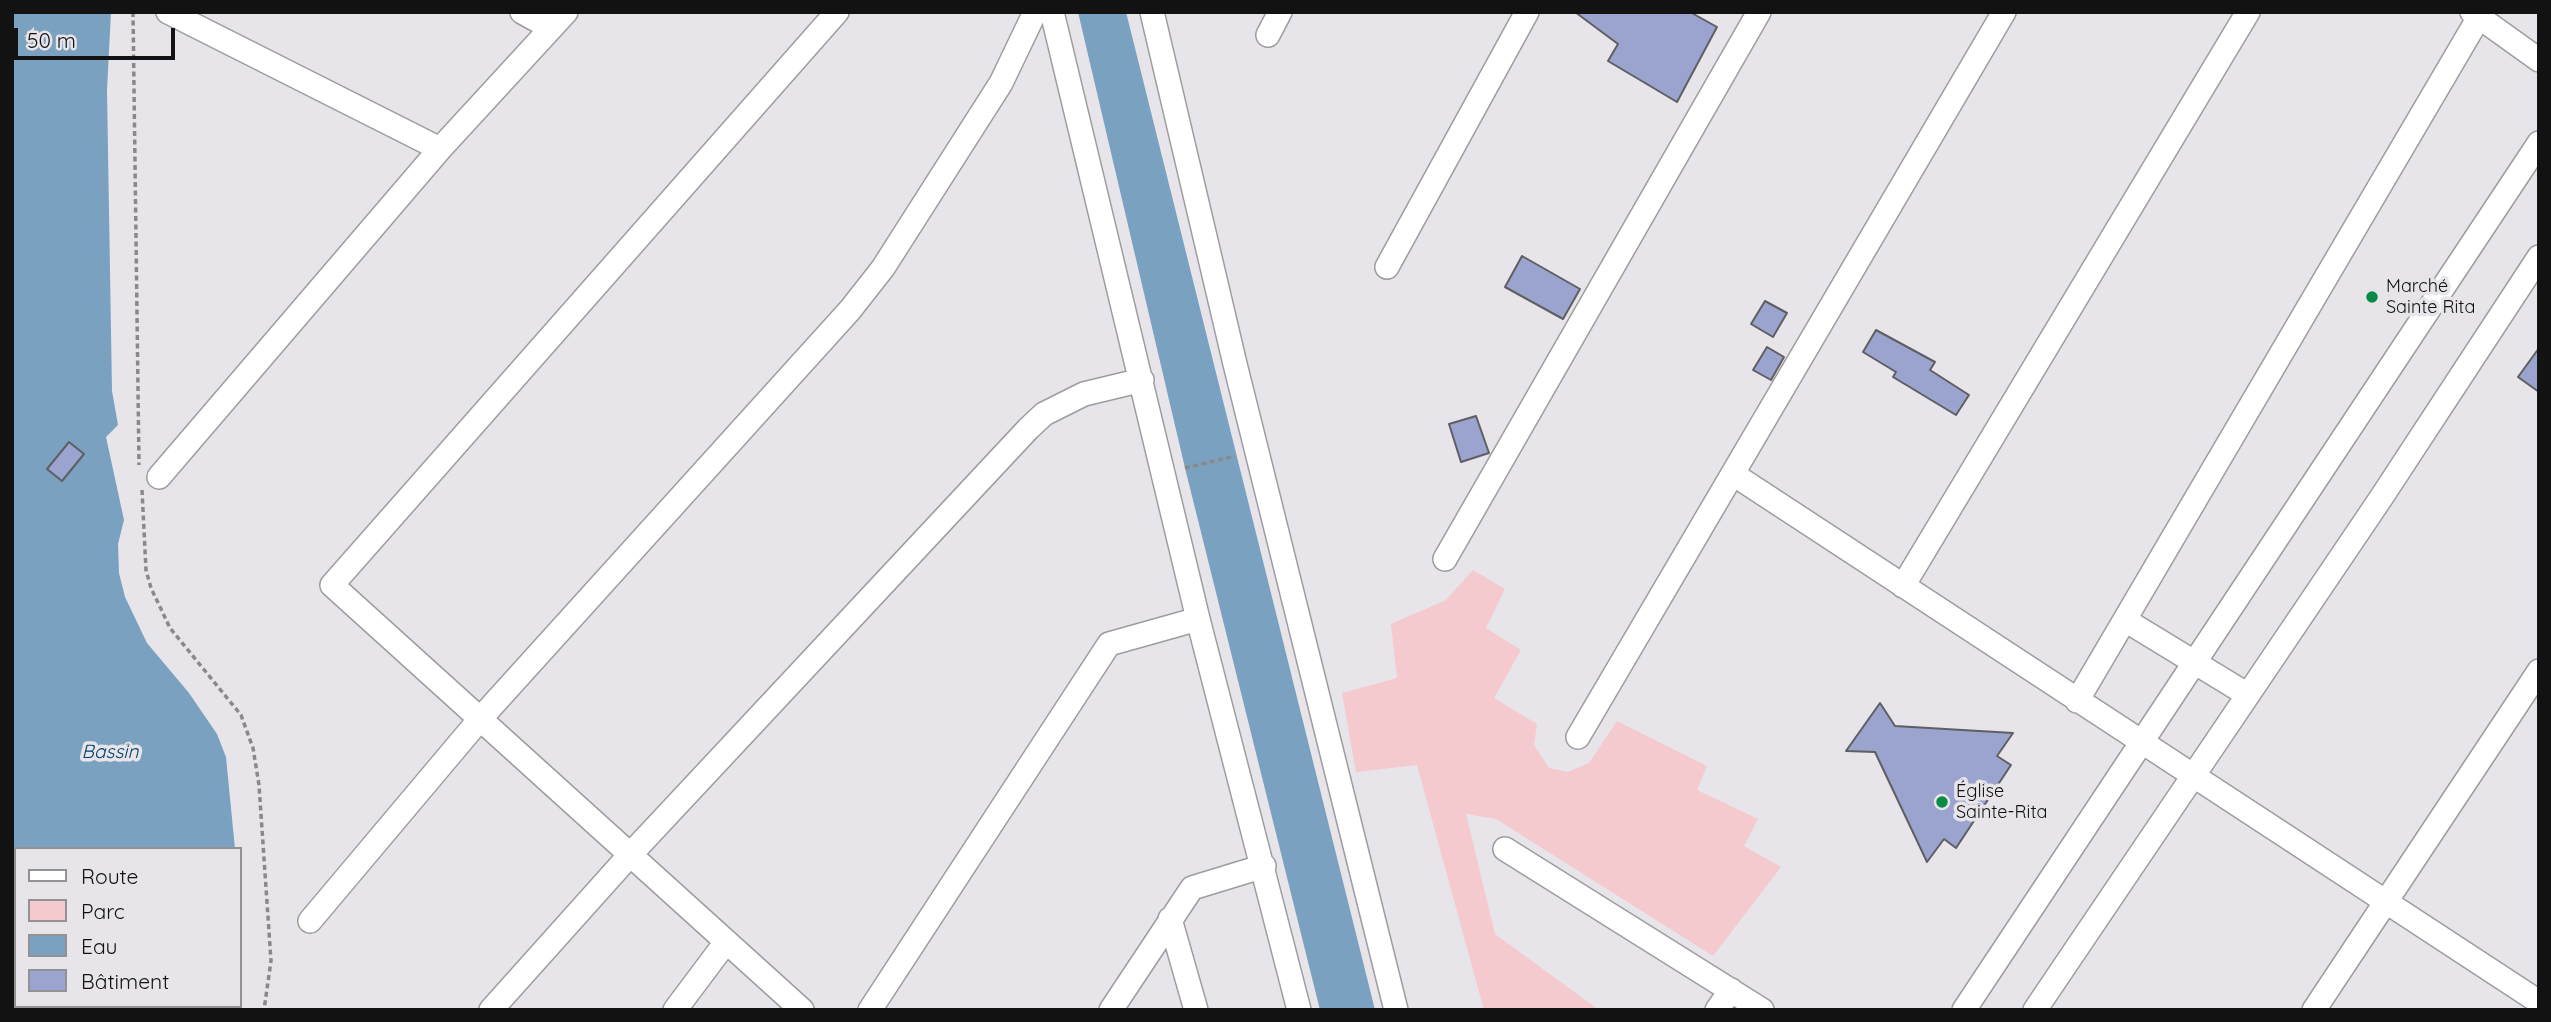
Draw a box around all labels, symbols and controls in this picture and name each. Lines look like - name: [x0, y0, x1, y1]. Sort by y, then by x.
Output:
- scale bar: [18, 14, 178, 58]
- text: 50 m: [27, 27, 76, 53]
- place label: Marché Sainte Rita: [2386, 276, 2475, 318]
- marker: Marché Sainte Rita: [2364, 289, 2380, 305]
- water label: Bassin: [82, 741, 138, 763]
- place label: Église Sainte-Rita: [1956, 781, 2047, 824]
- marker: Église Sainte-Rita: [1934, 794, 1950, 810]
- legend: [14, 847, 242, 1008]
- text: Route: [81, 863, 138, 889]
- text: Parc: [81, 898, 125, 924]
- text: Eau: [81, 933, 117, 959]
- text: Bâtiment: [81, 968, 169, 994]

